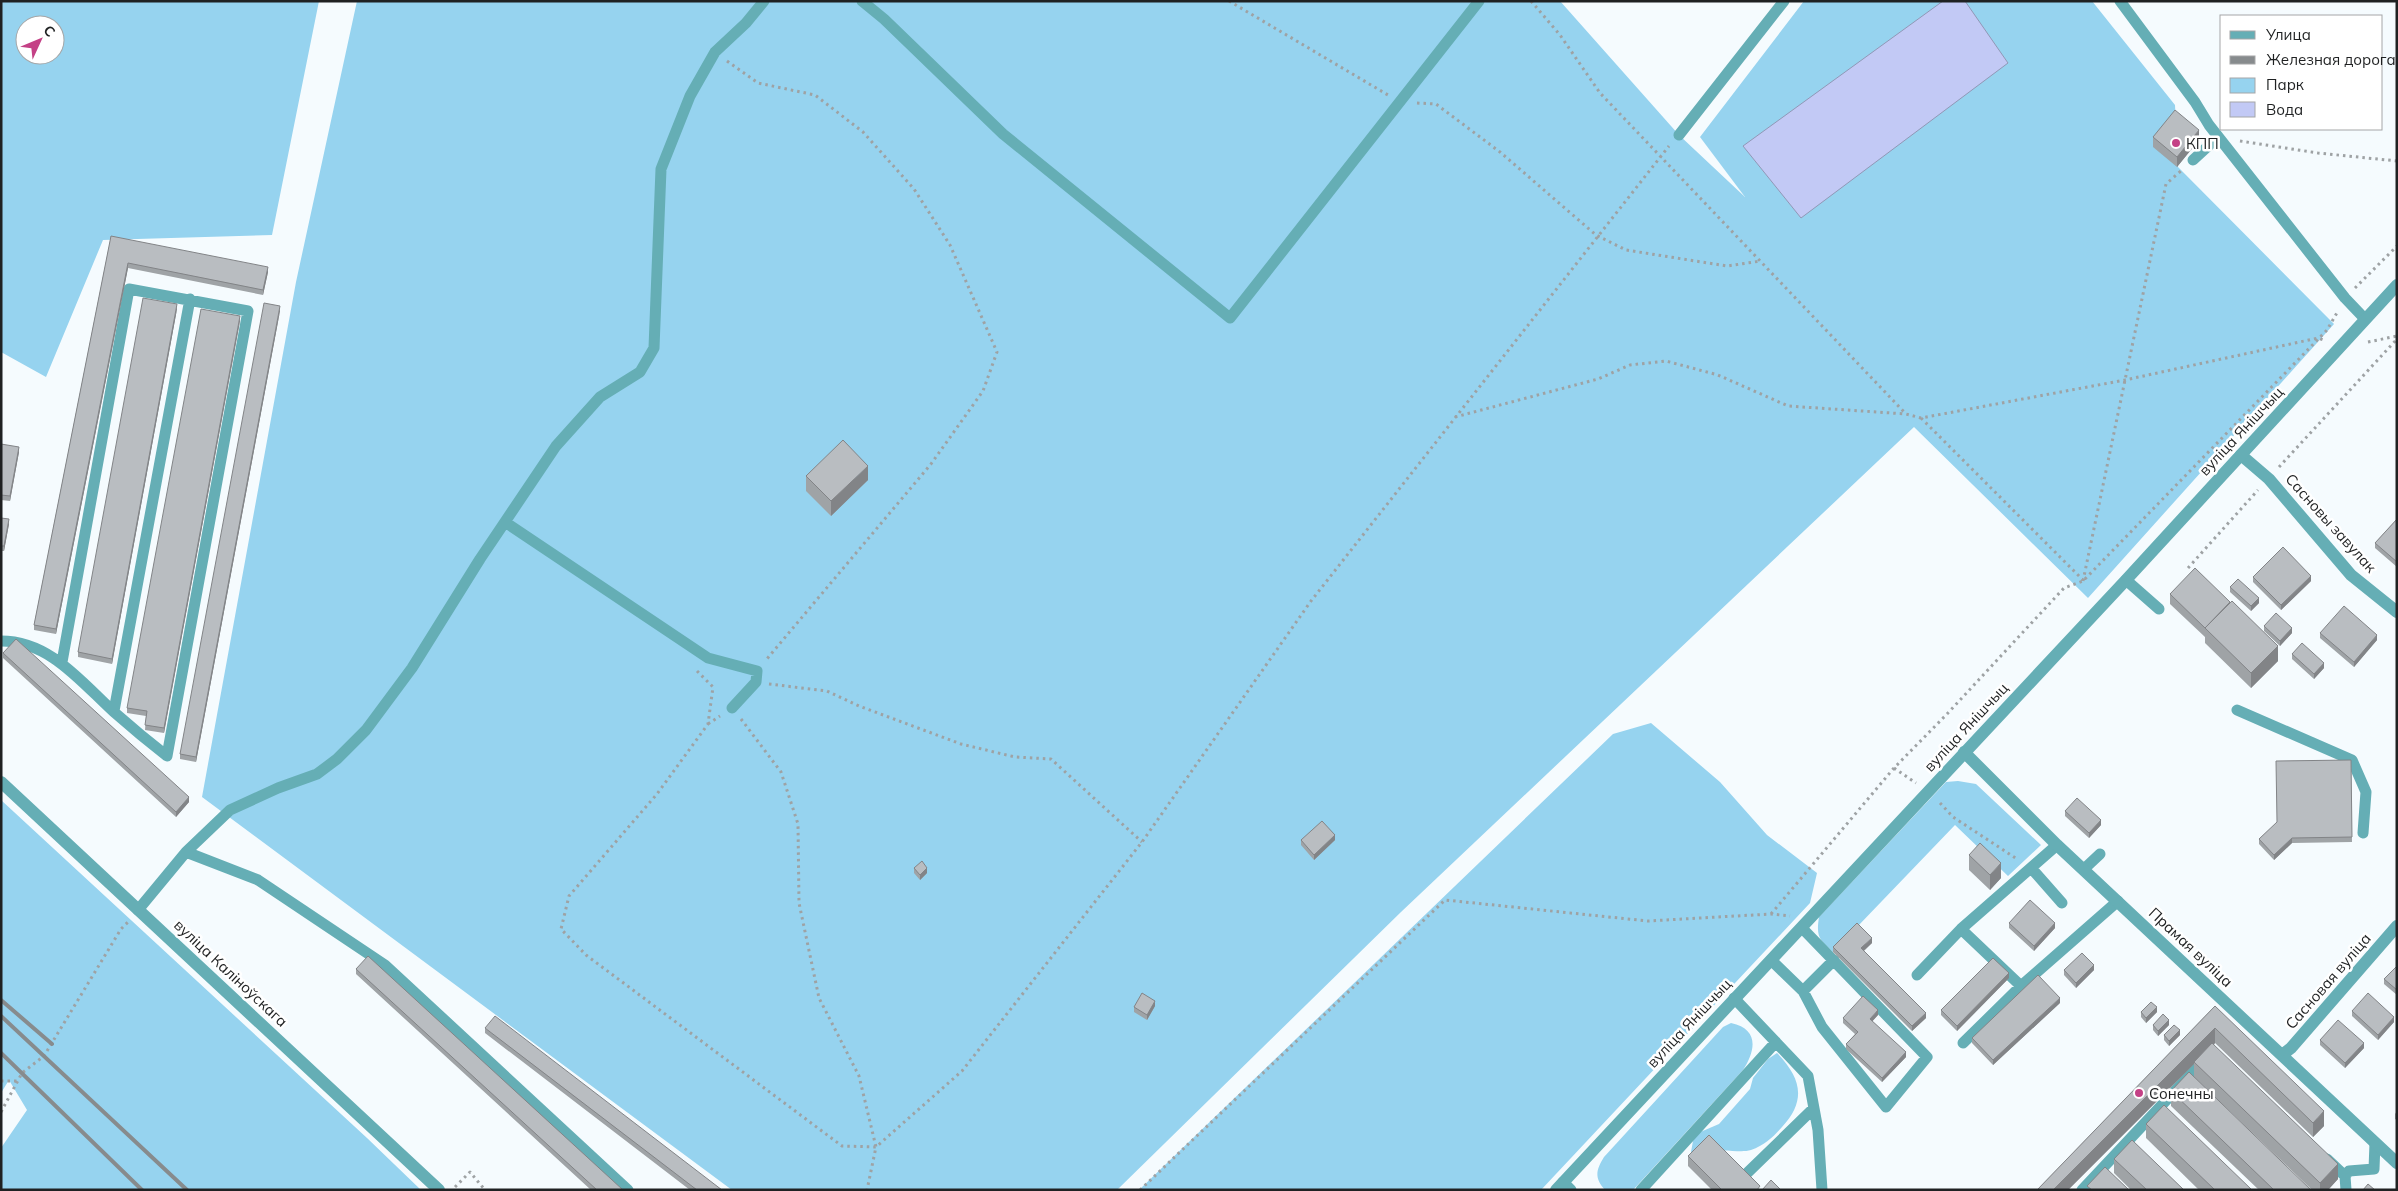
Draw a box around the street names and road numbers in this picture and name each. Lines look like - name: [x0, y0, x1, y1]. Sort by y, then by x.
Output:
- street label: вуліца Янішчыц: [2195, 383, 2287, 479]
- street label: Сасновы завулак: [2282, 470, 2381, 577]
- street label: вуліца Янішчыц: [1920, 679, 2012, 775]
- street label: Прамая вуліца: [2145, 903, 2237, 991]
- street label: вуліца Каліноўскага: [170, 915, 292, 1031]
- street label: Сасновая вуліца: [2281, 929, 2375, 1033]
- street label: вуліца Янішчыц: [1643, 975, 1735, 1071]

